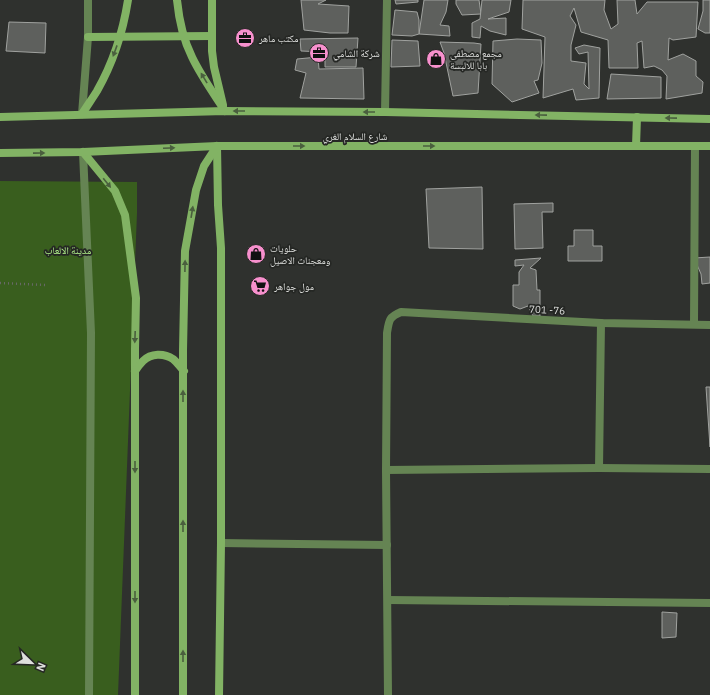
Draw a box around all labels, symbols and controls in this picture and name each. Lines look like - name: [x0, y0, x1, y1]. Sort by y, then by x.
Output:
- office icon: مكتب ماهر: [234, 27, 256, 49]
- place label: مكتب ماهر: [258, 32, 299, 45]
- office icon: شركة الشامي: [308, 42, 330, 64]
- one-way arrow: [111, 46, 117, 58]
- place label: شركة الشامي: [333, 47, 380, 61]
- place label: مجمع مصطفى بابا للالبسة: [450, 47, 502, 72]
- shop icon: مجمع مصطفى بابا للالبسة: [425, 48, 447, 70]
- one-way arrow: [200, 73, 208, 83]
- one-way arrow: [232, 108, 245, 114]
- one-way arrow: [362, 109, 375, 115]
- one-way arrow: [535, 112, 547, 119]
- one-way arrow: [664, 115, 677, 121]
- street label: شارع السلام الغري: [323, 130, 388, 144]
- one-way arrow: [293, 143, 306, 149]
- one-way arrow: [423, 143, 436, 149]
- one-way arrow: [163, 145, 176, 151]
- one-way arrow: [33, 150, 46, 156]
- one-way arrow: [103, 177, 112, 188]
- one-way arrow: [189, 206, 195, 218]
- place label: حلويات ومعجنات الاصيل: [270, 242, 331, 267]
- shop icon: حلويات ومعجنات الاصيل: [245, 243, 267, 265]
- park label: مدينة الالعاب: [45, 244, 92, 257]
- one-way arrow: [182, 259, 188, 272]
- supermarket icon: مول جواهر: [249, 275, 271, 297]
- place label: مول جواهر: [273, 280, 315, 293]
- street label: 701 -76: [529, 303, 565, 317]
- one-way arrow: [132, 331, 138, 344]
- one-way arrow: [180, 389, 186, 402]
- one-way arrow: [132, 461, 138, 474]
- one-way arrow: [180, 519, 186, 532]
- one-way arrow: [132, 591, 138, 604]
- north arrow: [12, 643, 52, 683]
- one-way arrow: [180, 649, 186, 662]
- text: N: [33, 661, 49, 673]

